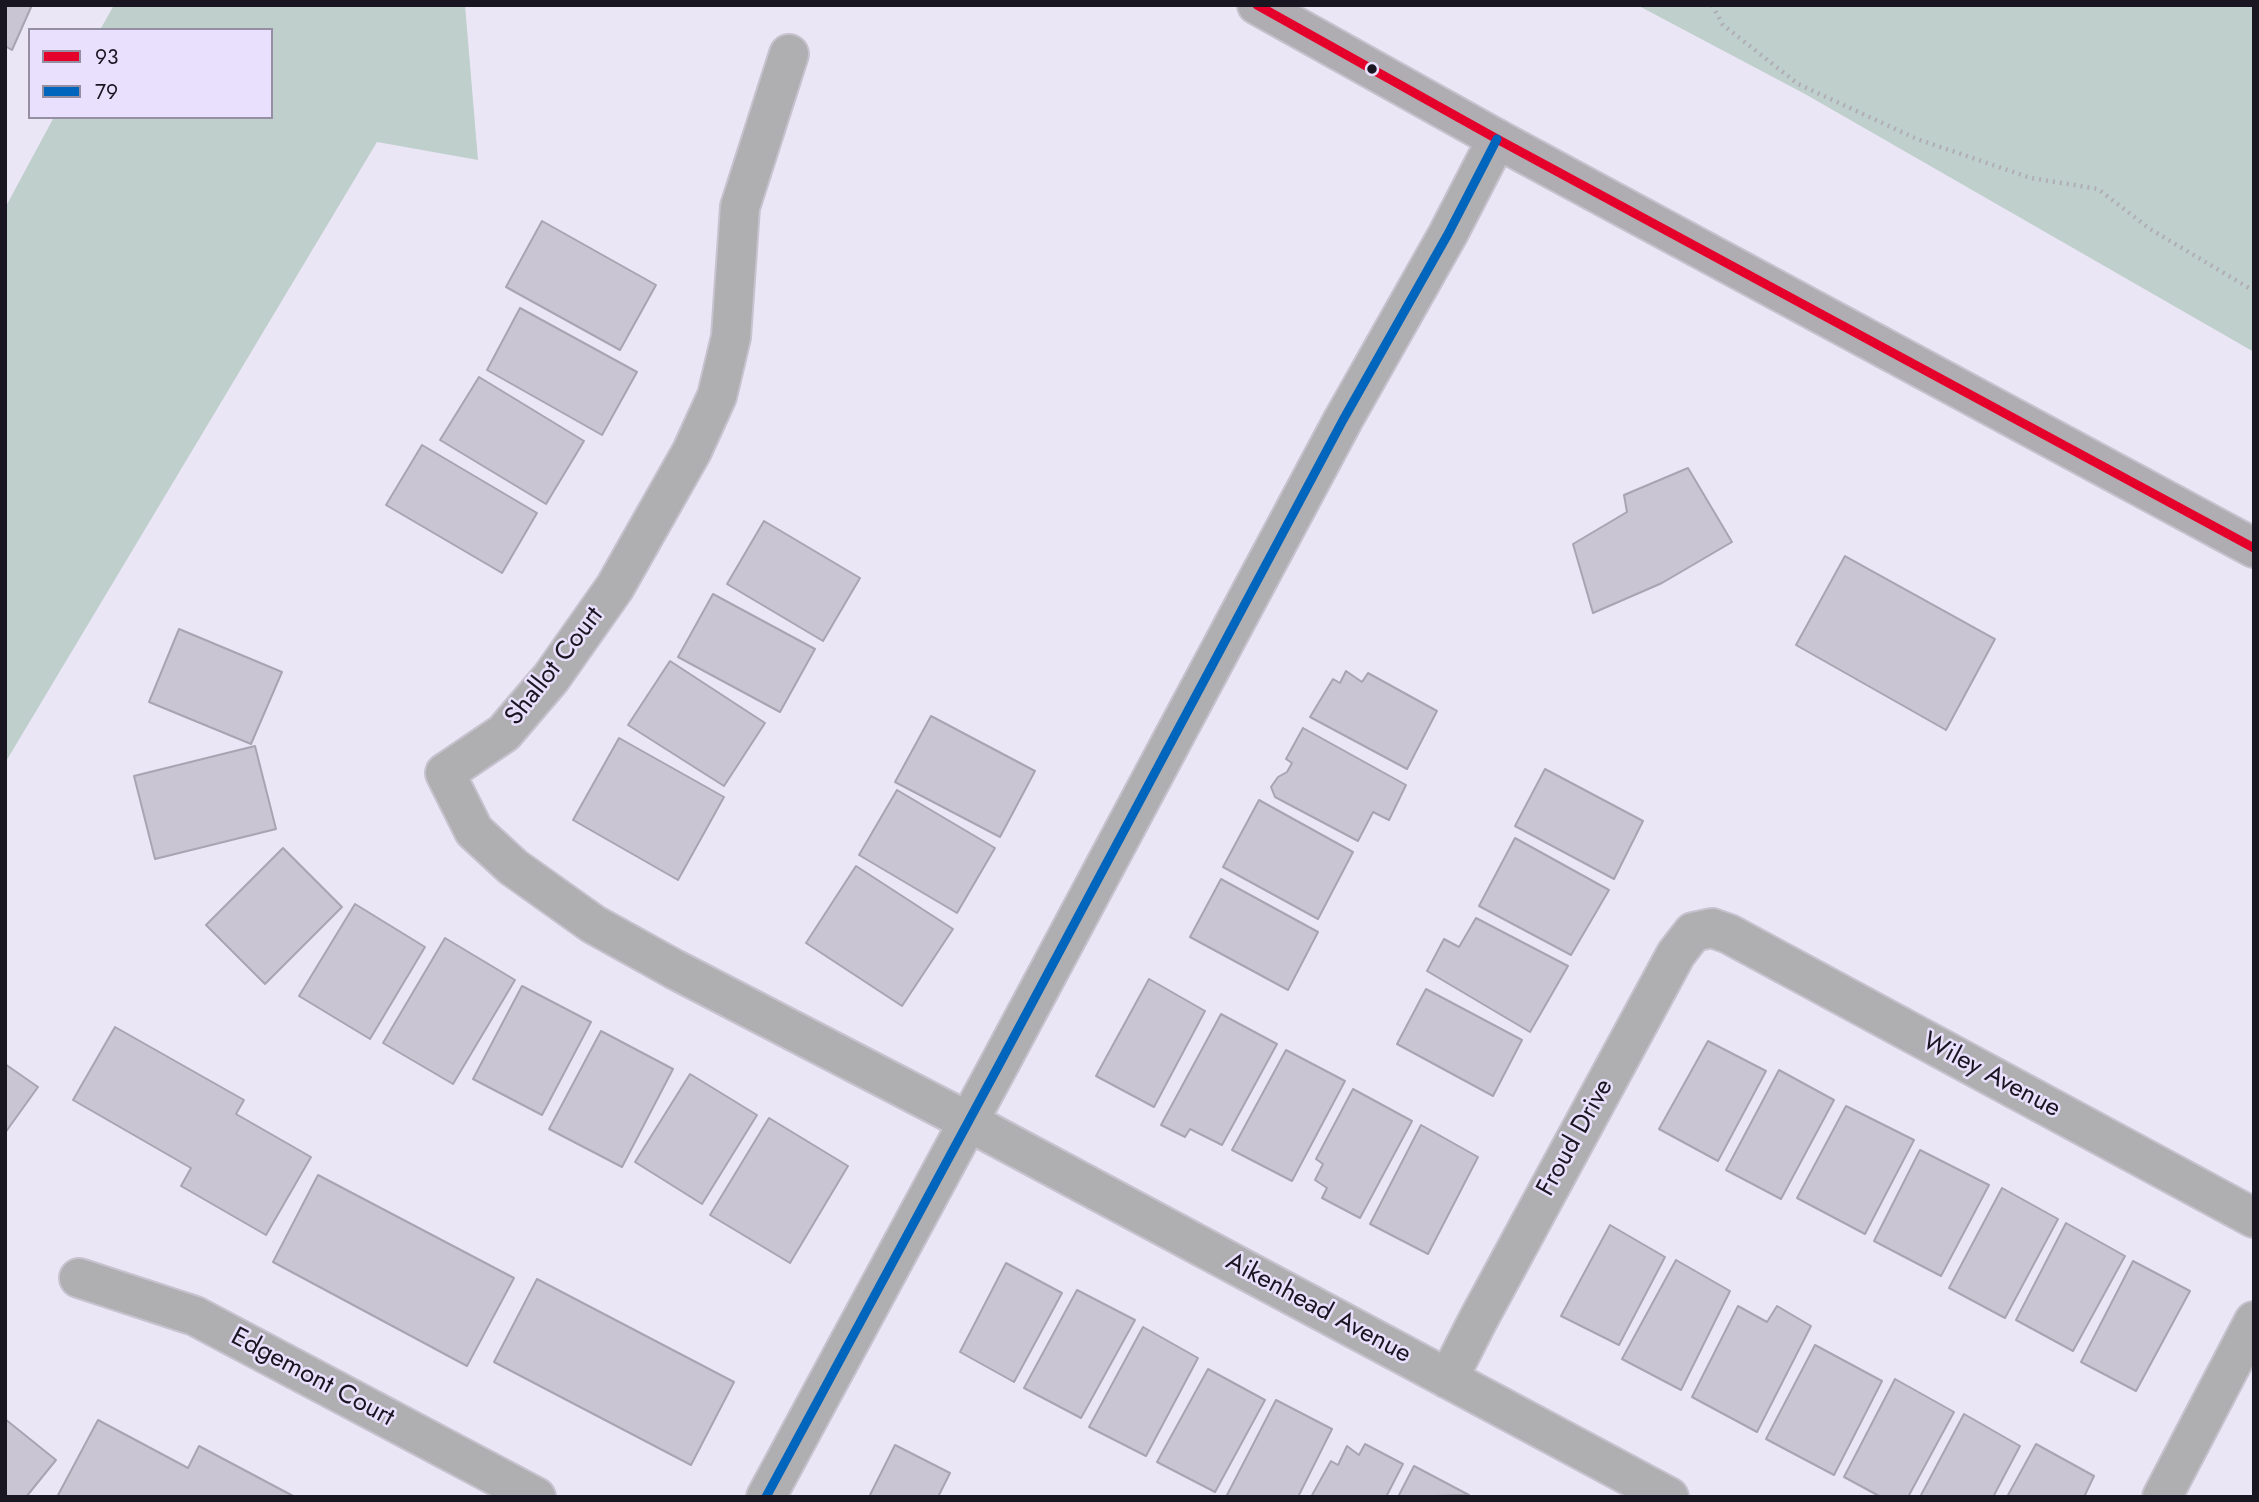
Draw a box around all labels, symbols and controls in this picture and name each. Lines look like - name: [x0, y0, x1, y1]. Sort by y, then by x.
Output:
- legend: [28, 28, 273, 119]
- text: 93: [95, 42, 119, 72]
- unlabelled marker: [1365, 62, 1379, 76]
- text: 79: [95, 77, 118, 107]
- street label: Shallot Court: [499, 602, 611, 732]
- street label: Wiley Avenue: [1917, 1027, 2065, 1125]
- street label: Froud Drive: [1531, 1074, 1621, 1202]
- street label: Aikenhead Avenue: [1220, 1247, 1416, 1371]
- street label: Edgemont Court: [225, 1322, 399, 1434]

